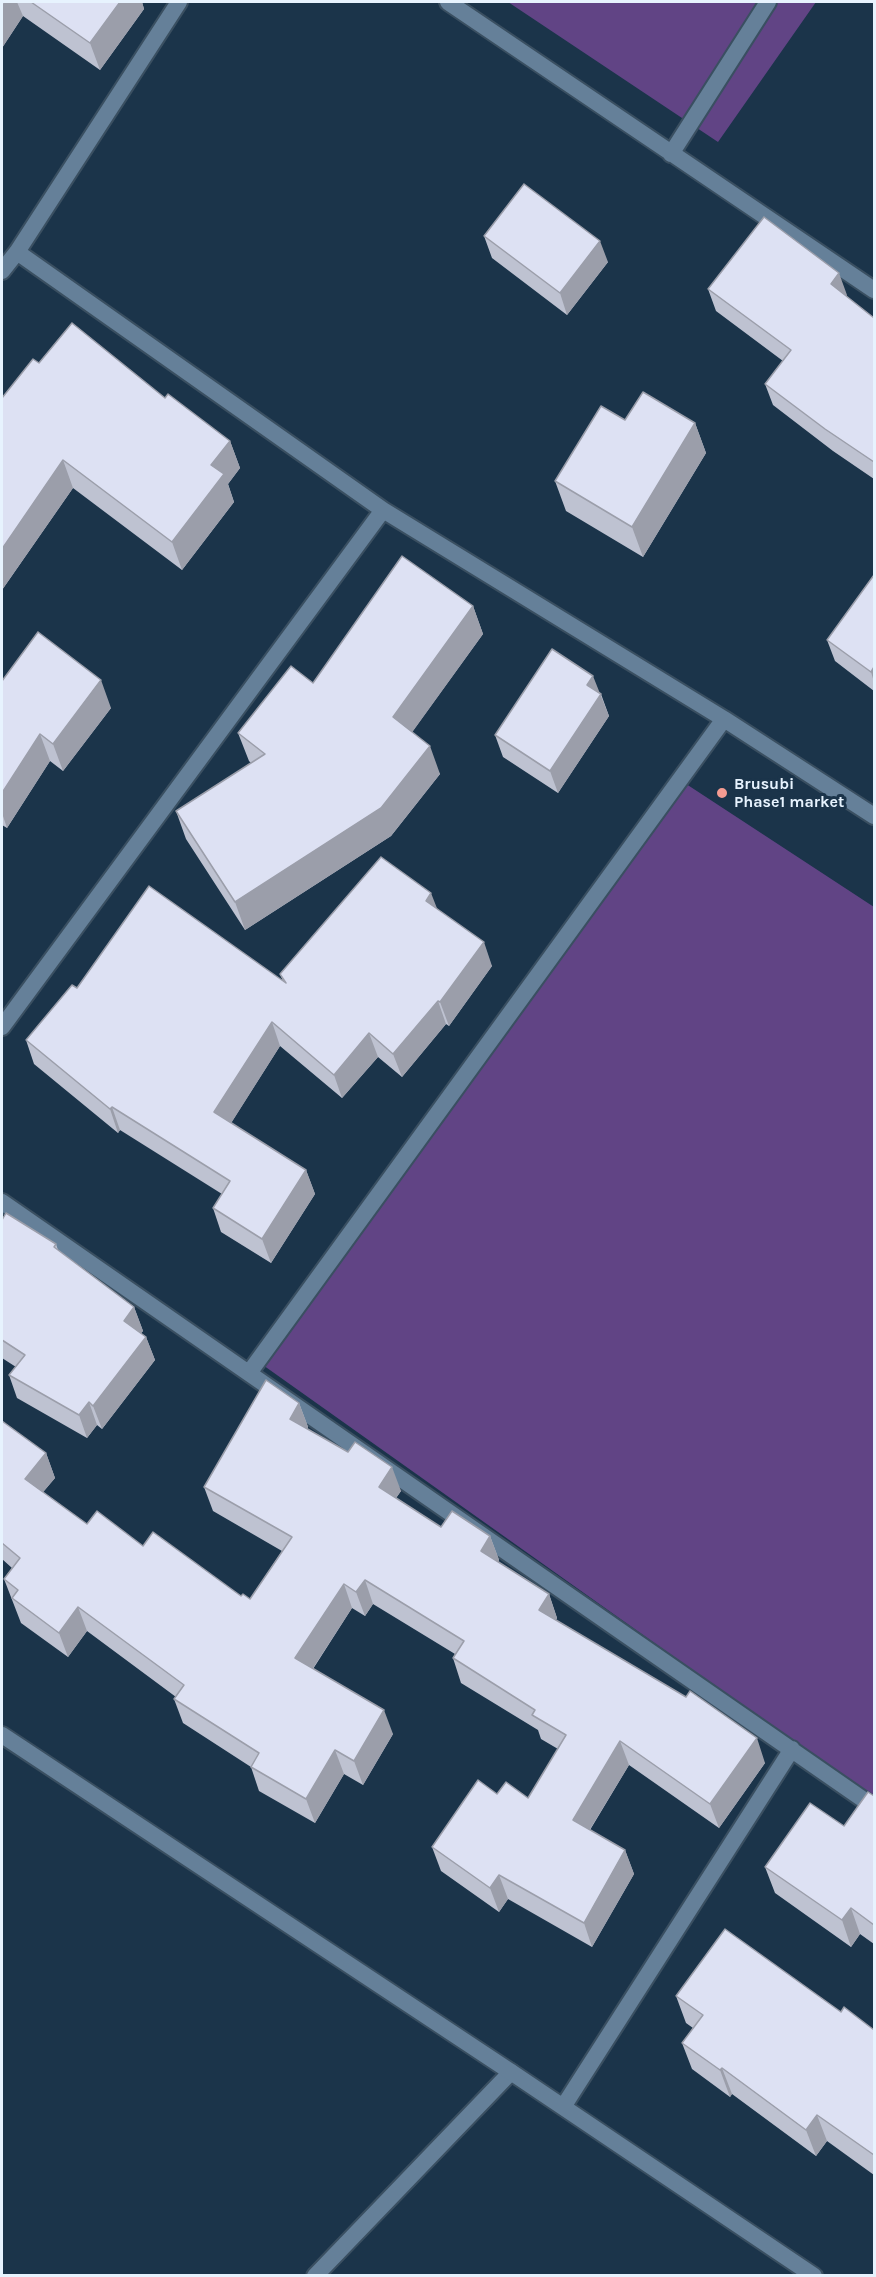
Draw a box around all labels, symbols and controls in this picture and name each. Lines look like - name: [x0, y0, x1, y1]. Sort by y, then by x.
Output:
- place label: Brusubi Phase1 market: [734, 774, 844, 812]
- marker: Brusubi Phase1 market: [715, 786, 729, 800]

